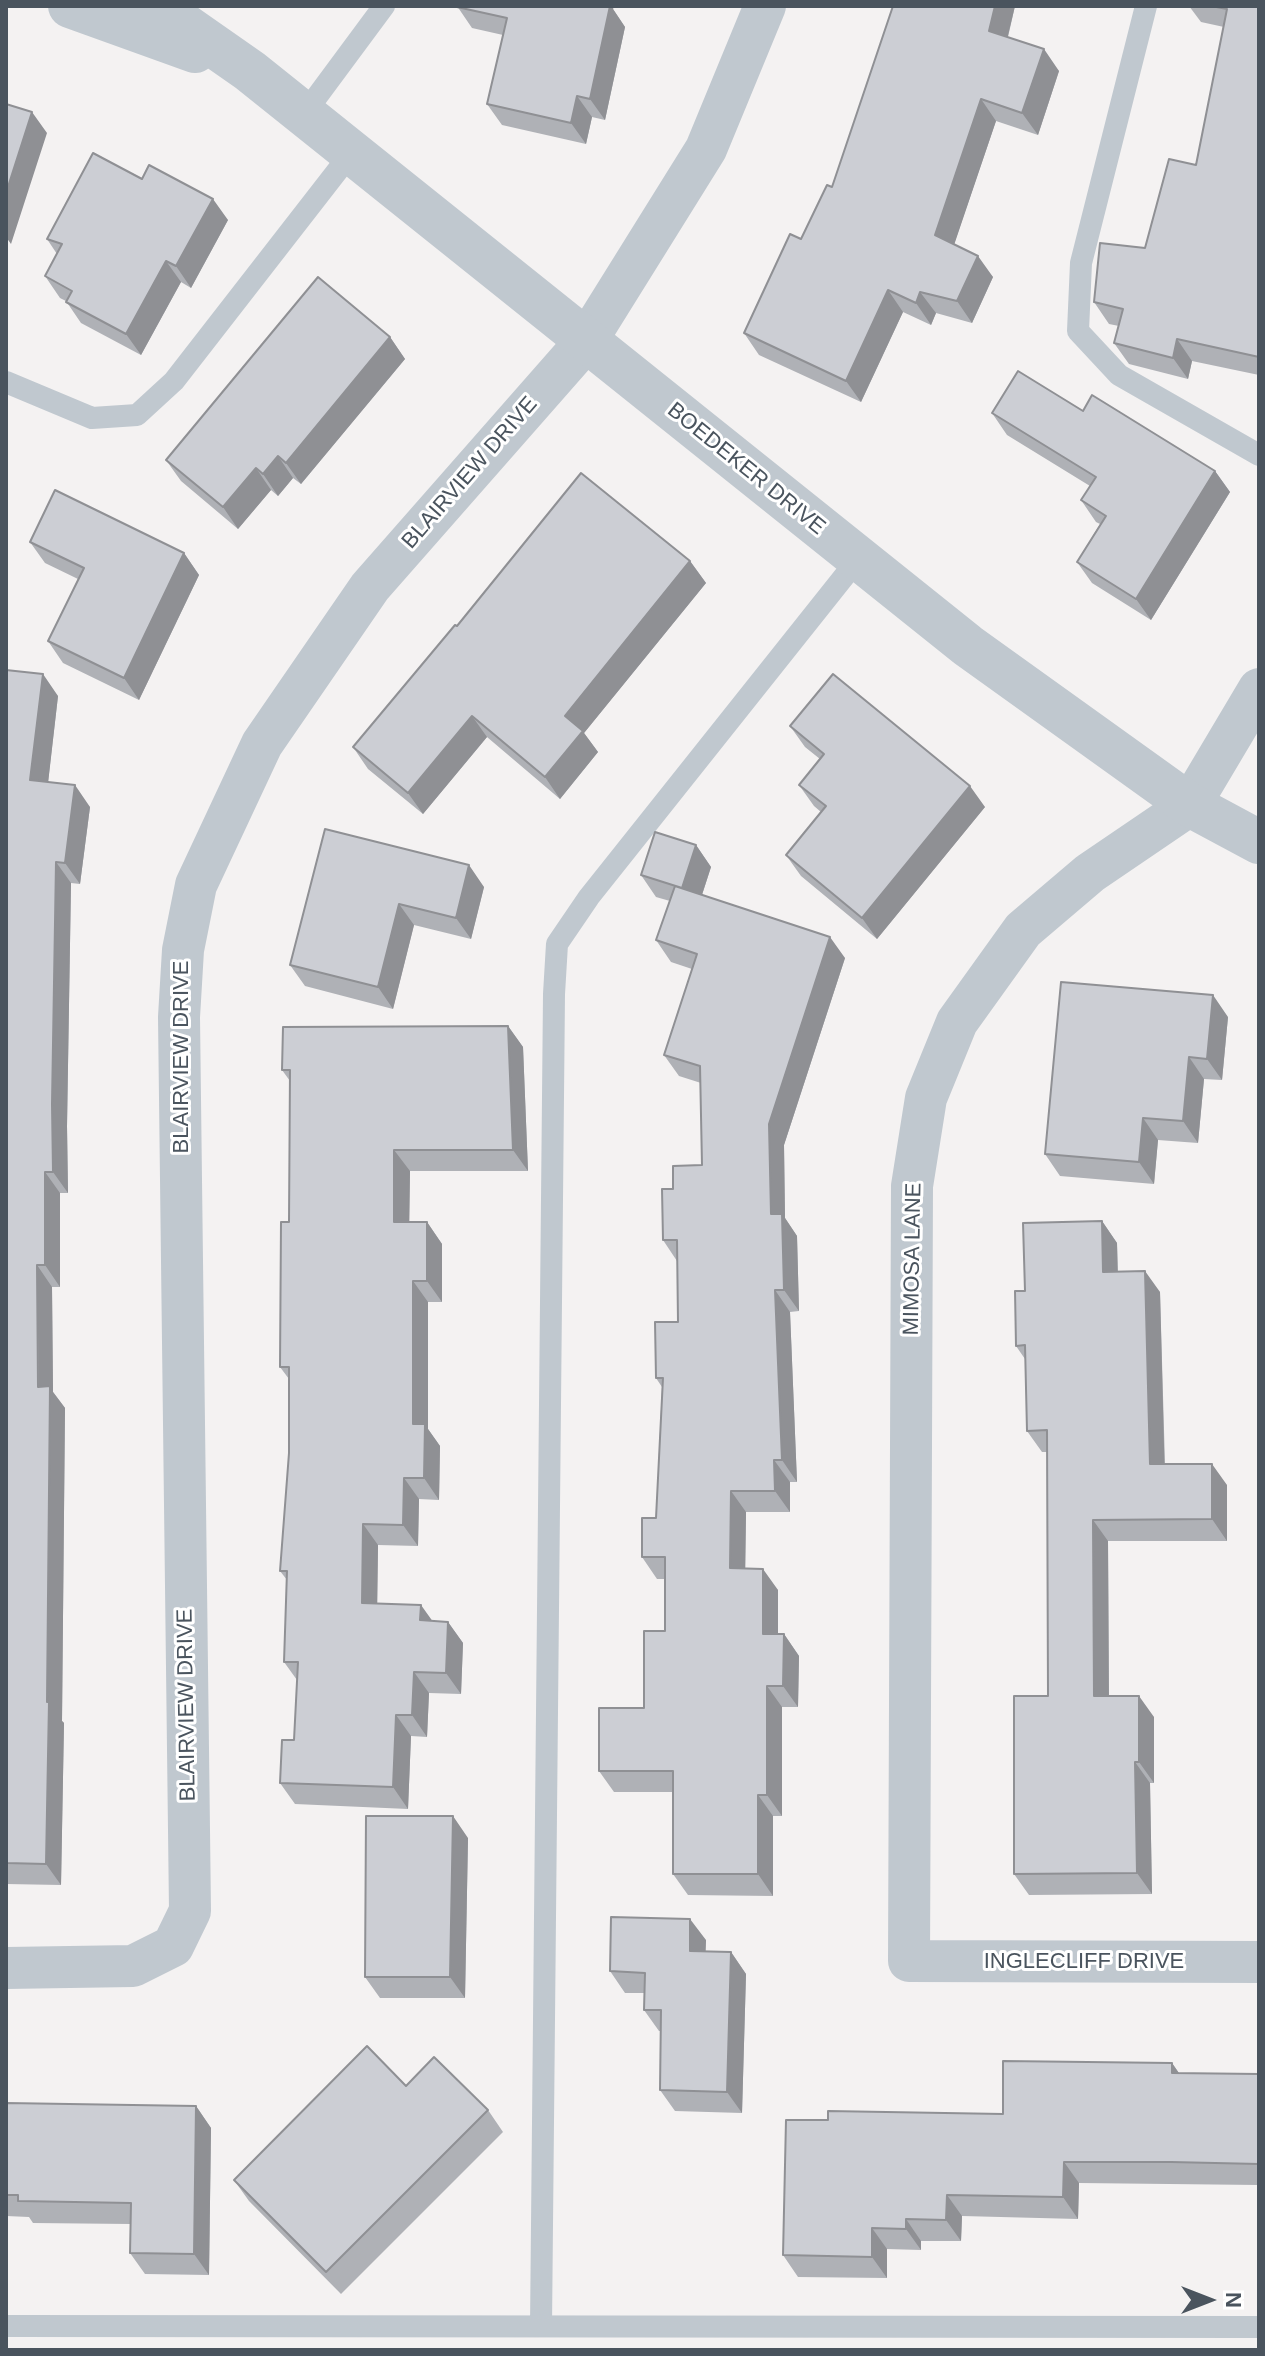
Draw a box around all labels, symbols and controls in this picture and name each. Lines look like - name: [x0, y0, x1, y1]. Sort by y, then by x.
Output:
- street label: BLAIRVIEW DRIVE: [397, 392, 543, 554]
- street label: BOEDEKER DRIVE: [662, 397, 830, 541]
- street label: BLAIRVIEW DRIVE: [169, 961, 195, 1153]
- street label: MIMOSA LANE: [898, 1182, 928, 1336]
- street label: BLAIRVIEW DRIVE: [172, 1608, 202, 1802]
- street label: INGLECLIFF DRIVE: [984, 1949, 1184, 1975]
- north arrow: [1169, 2260, 1249, 2340]
- text: N: [1221, 2292, 1246, 2308]

